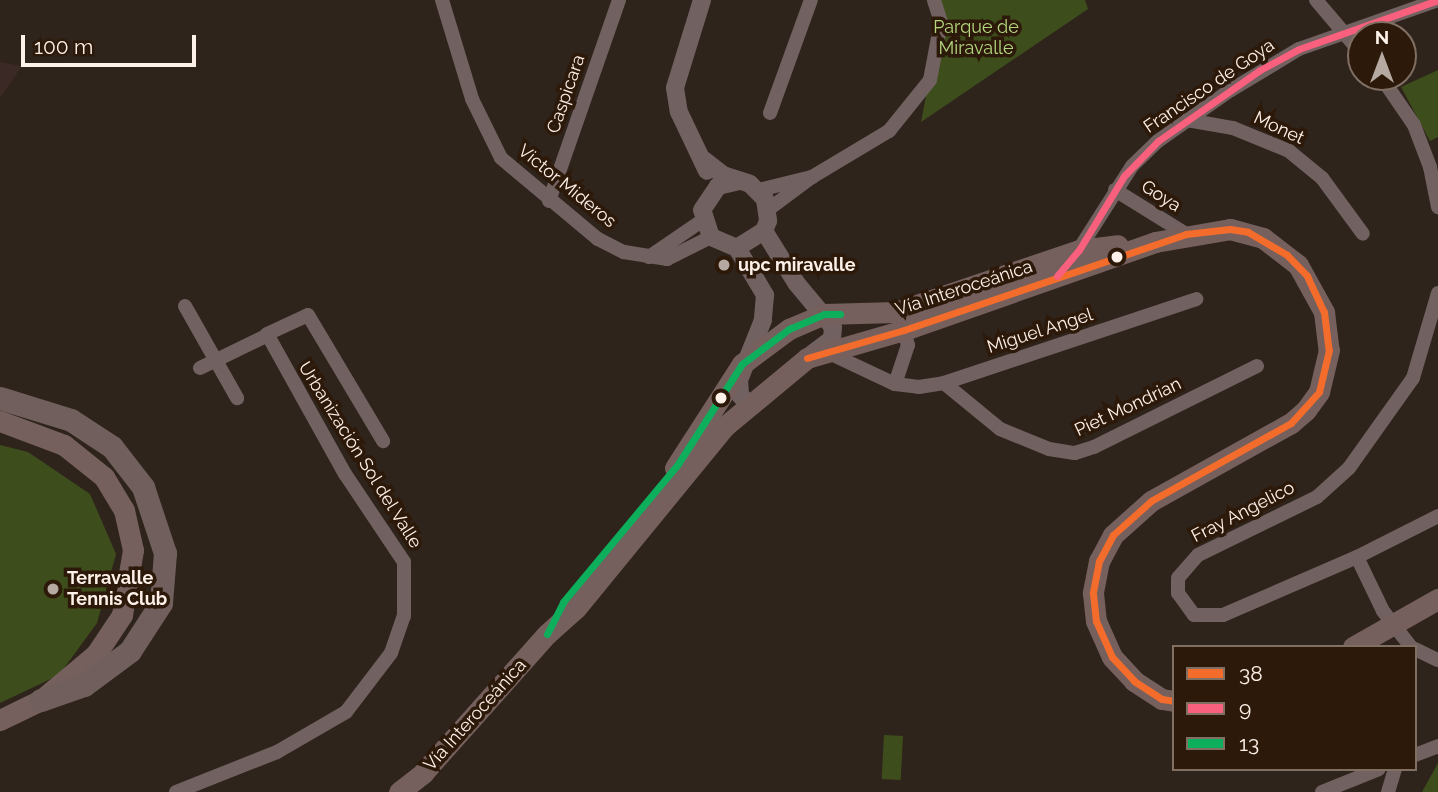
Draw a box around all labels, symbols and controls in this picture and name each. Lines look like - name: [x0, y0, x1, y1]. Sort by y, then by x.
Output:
- park label: Parque de Miravalle: [933, 17, 1019, 60]
- scale bar: [24, 21, 200, 65]
- north arrow: [1347, 21, 1417, 91]
- text: N: [1375, 26, 1389, 48]
- text: 100 m: [34, 34, 93, 59]
- street label: Francisco de Goya: [1140, 34, 1278, 138]
- street label: Caspicara: [542, 52, 590, 136]
- street label: Monet: [1250, 107, 1308, 149]
- street label: Victor Mideros: [513, 140, 621, 232]
- street label: Goya: [1137, 176, 1185, 216]
- unlabelled marker: [1110, 250, 1124, 264]
- place label: upc miravalle: [738, 254, 855, 276]
- street label: Vía Interoceánica: [893, 256, 1035, 320]
- marker: upc miravalle: [716, 257, 732, 273]
- street label: Miguel Angel: [984, 304, 1096, 358]
- street label: Urbanización Sol del Valle: [293, 357, 427, 553]
- street label: Piet Mondrian: [1071, 373, 1185, 441]
- unlabelled marker: [714, 391, 728, 405]
- street label: Fray Angelico: [1187, 477, 1299, 547]
- place label: Terravalle Tennis Club: [67, 568, 167, 610]
- marker: Terravalle Tennis Club: [45, 581, 61, 597]
- legend: [1172, 645, 1417, 771]
- street label: Vía Interoceánica: [419, 655, 531, 775]
- text: 38: [1239, 661, 1263, 686]
- text: 9: [1239, 696, 1251, 721]
- text: 13: [1239, 731, 1259, 756]

